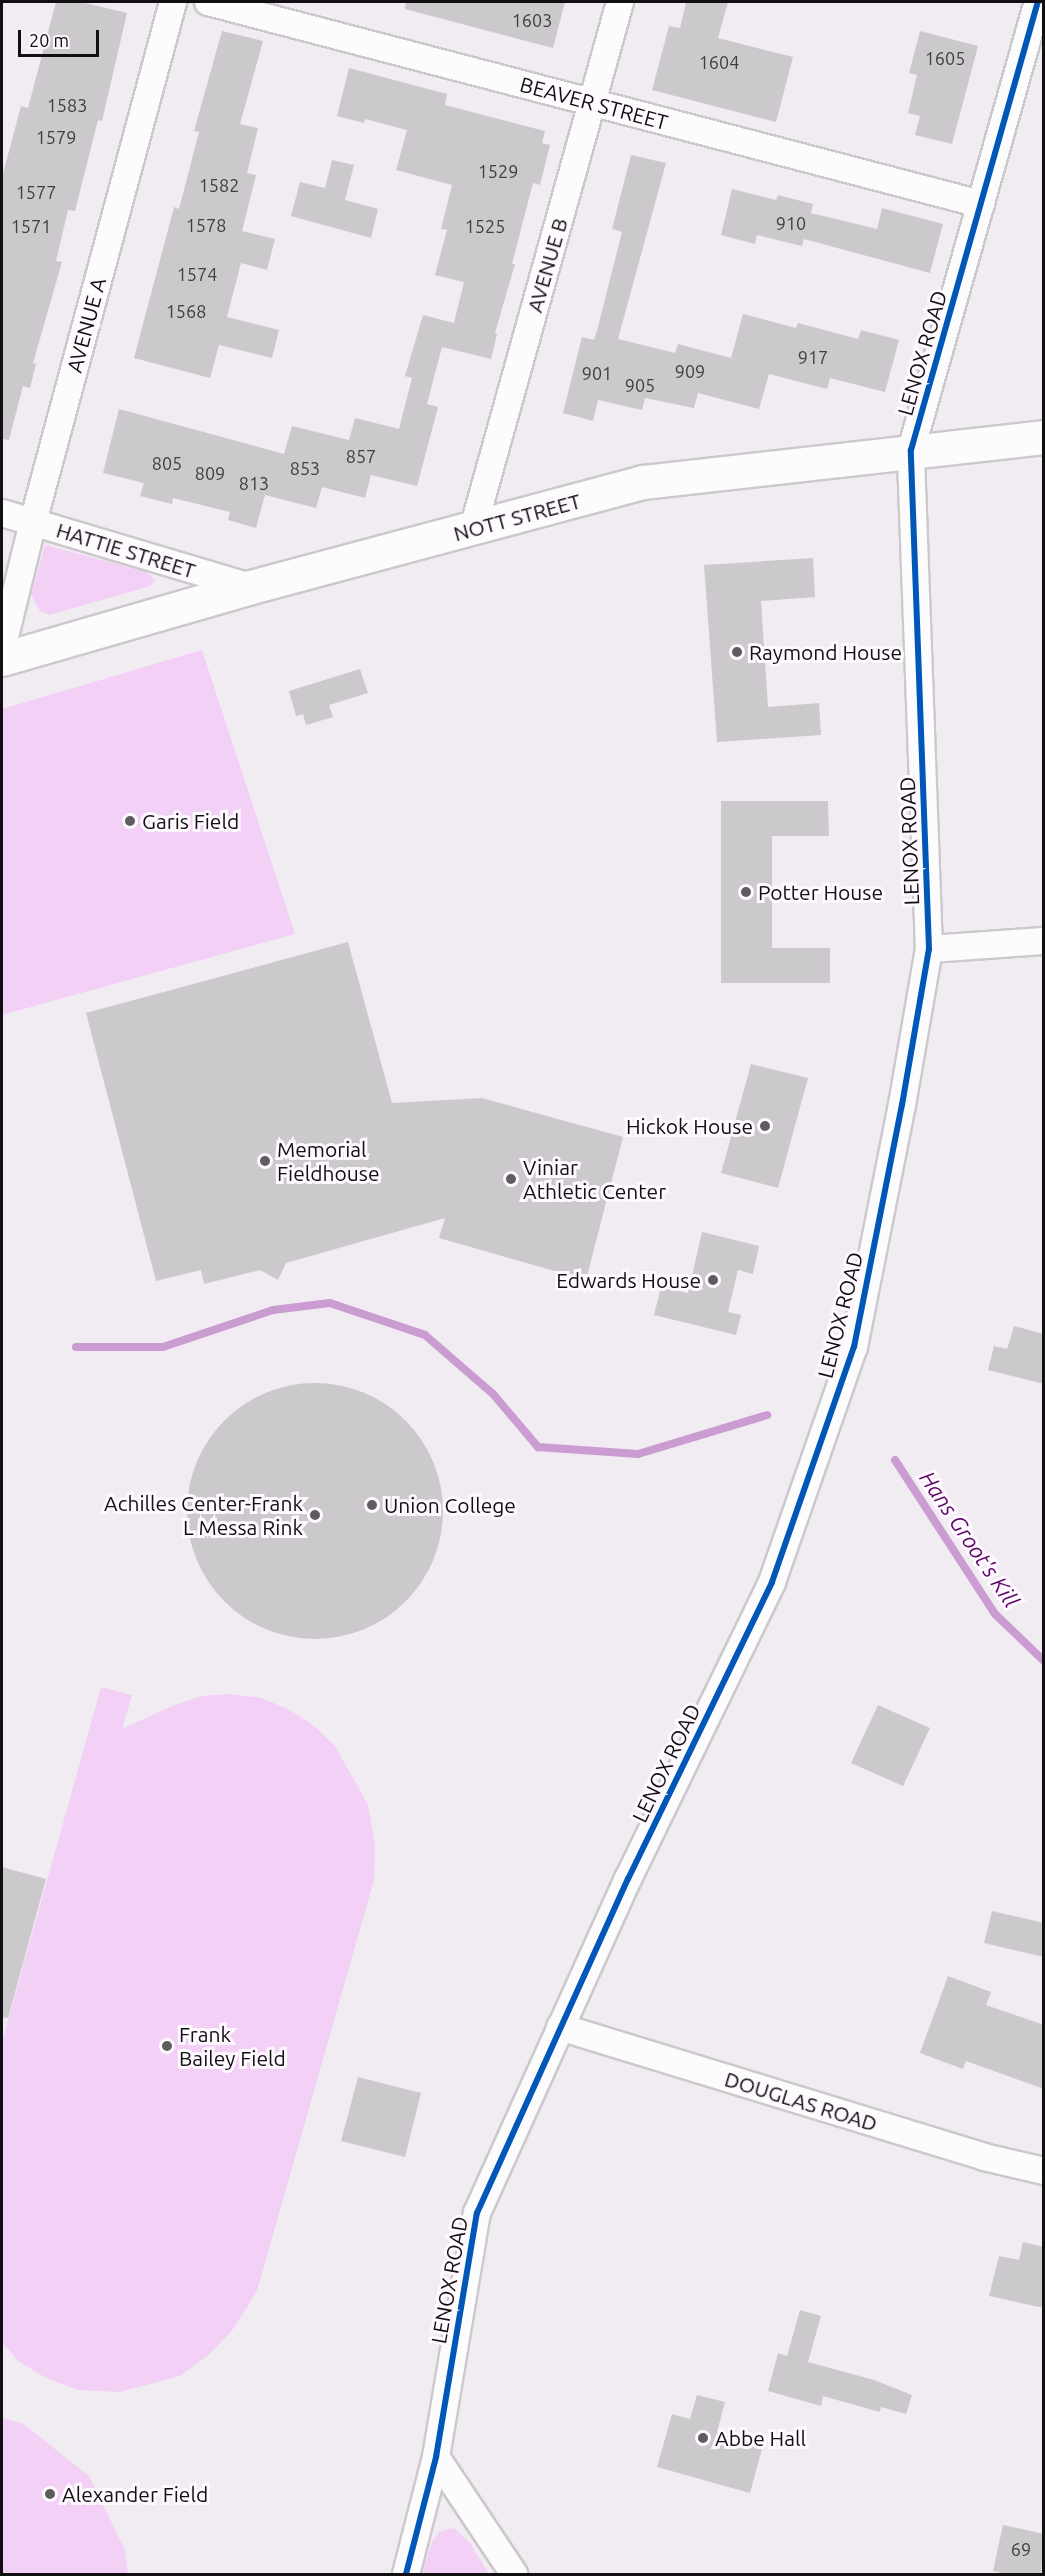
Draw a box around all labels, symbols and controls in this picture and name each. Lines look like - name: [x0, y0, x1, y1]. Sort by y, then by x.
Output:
- house number: 1603: [512, 9, 552, 31]
- scale bar: [21, 18, 102, 56]
- text: 20 m: [29, 30, 69, 50]
- house number: 1605: [925, 47, 965, 69]
- house number: 1604: [699, 51, 739, 73]
- street label: BEAVER STREET: [517, 71, 671, 135]
- house number: 1583: [47, 94, 87, 116]
- house number: 1579: [36, 126, 76, 148]
- house number: 1529: [478, 160, 518, 182]
- house number: 1582: [199, 174, 239, 196]
- house number: 1577: [16, 181, 56, 203]
- house number: 910: [776, 212, 806, 234]
- house number: 1578: [186, 214, 226, 236]
- house number: 1571: [11, 215, 51, 237]
- house number: 1525: [465, 215, 505, 237]
- street label: AVENUE B: [522, 215, 572, 315]
- house number: 1574: [177, 263, 217, 285]
- street label: AVENUE A: [61, 275, 111, 375]
- street label: LENOX ROAD: [892, 288, 952, 418]
- house number: 1568: [166, 300, 206, 322]
- house number: 917: [798, 346, 828, 368]
- house number: 909: [675, 360, 705, 382]
- house number: 901: [582, 362, 612, 384]
- house number: 905: [625, 374, 655, 396]
- house number: 857: [346, 445, 376, 467]
- house number: 805: [152, 452, 182, 474]
- house number: 853: [290, 457, 320, 479]
- house number: 809: [195, 462, 225, 484]
- house number: 813: [239, 472, 269, 494]
- street label: NOTT STREET: [451, 488, 583, 546]
- street label: HATTIE STREET: [53, 517, 199, 583]
- place label: Raymond House: [749, 639, 902, 665]
- marker: Raymond House: [730, 645, 744, 659]
- street label: LENOX ROAD: [894, 776, 924, 906]
- place label: Garis Field: [142, 808, 239, 834]
- marker: Garis Field: [123, 814, 137, 828]
- place label: Potter House: [758, 879, 883, 905]
- marker: Potter House: [739, 885, 753, 899]
- place label: Hickok House: [626, 1113, 753, 1139]
- marker: Hickok House: [758, 1119, 772, 1133]
- place label: Memorial Fieldhouse: [277, 1136, 380, 1186]
- marker: Memorial Fieldhouse: [258, 1154, 272, 1168]
- place label: Viniar Athletic Center: [523, 1154, 666, 1204]
- marker: Viniar Athletic Center: [504, 1172, 518, 1186]
- street label: LENOX ROAD: [812, 1249, 868, 1381]
- place label: Edwards House: [556, 1267, 701, 1293]
- marker: Edwards House: [706, 1273, 720, 1287]
- water label: Hans Groot's Kill: [915, 1466, 1025, 1612]
- place label: Achilles Center-Frank L Messa Rink: [104, 1490, 303, 1540]
- place label: Union College: [384, 1492, 516, 1518]
- marker: Union College: [365, 1498, 379, 1512]
- marker: Achilles Center-Frank L Messa Rink: [308, 1508, 322, 1522]
- street label: LENOX ROAD: [626, 1700, 706, 1826]
- place label: Frank Bailey Field: [179, 2021, 286, 2071]
- marker: Frank Bailey Field: [160, 2039, 174, 2053]
- street label: DOUGLAS ROAD: [722, 2066, 880, 2136]
- street label: LENOX ROAD: [425, 2214, 473, 2346]
- place label: Abbe Hall: [715, 2425, 806, 2451]
- marker: Abbe Hall: [696, 2431, 710, 2445]
- place label: Alexander Field: [62, 2481, 208, 2507]
- marker: Alexander Field: [43, 2487, 57, 2501]
- house number: 69: [1011, 2538, 1031, 2560]

